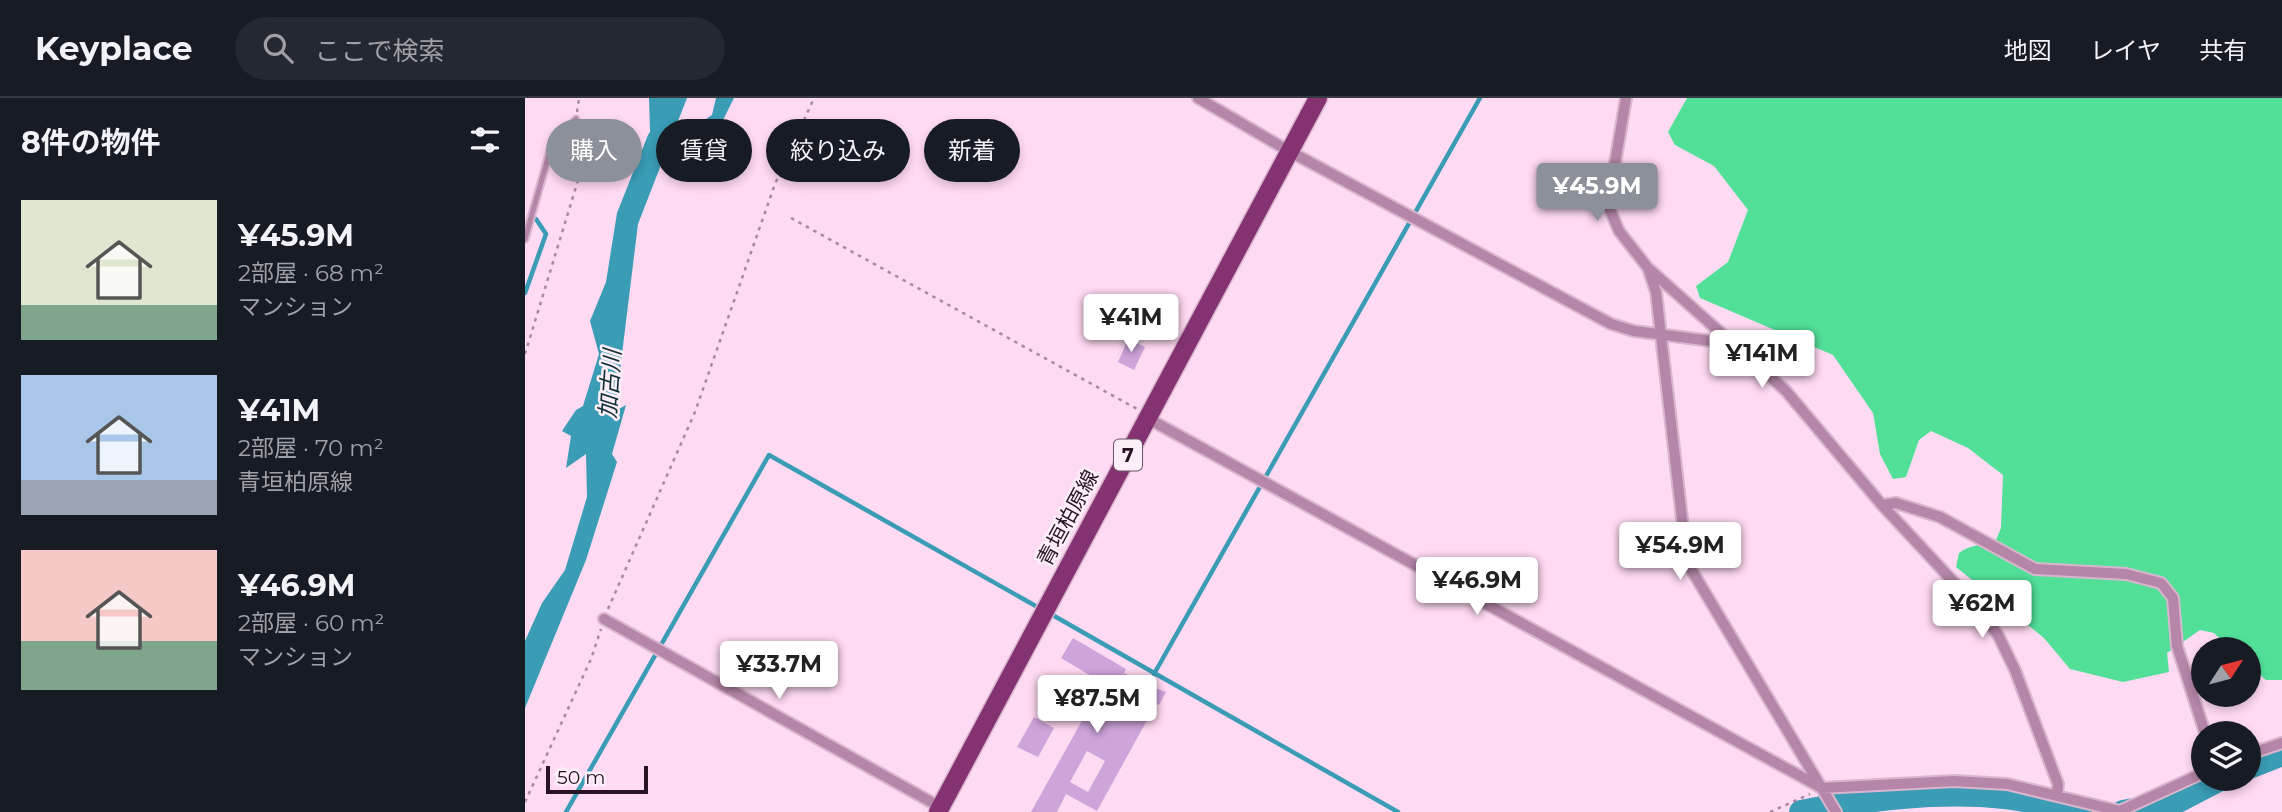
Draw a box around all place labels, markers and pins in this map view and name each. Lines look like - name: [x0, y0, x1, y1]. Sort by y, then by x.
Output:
- pin: ¥45.9M: [1540, 164, 1654, 223]
- pin: ¥41M: [1090, 294, 1172, 354]
- pin: ¥141M: [1713, 330, 1811, 390]
- pin: ¥54.9M: [1623, 522, 1737, 582]
- pin: ¥46.9M: [1420, 558, 1534, 617]
- pin: ¥62M: [1941, 580, 2023, 640]
- pin: ¥33.7M: [722, 642, 836, 701]
- pin: ¥87.5M: [1040, 676, 1154, 735]

